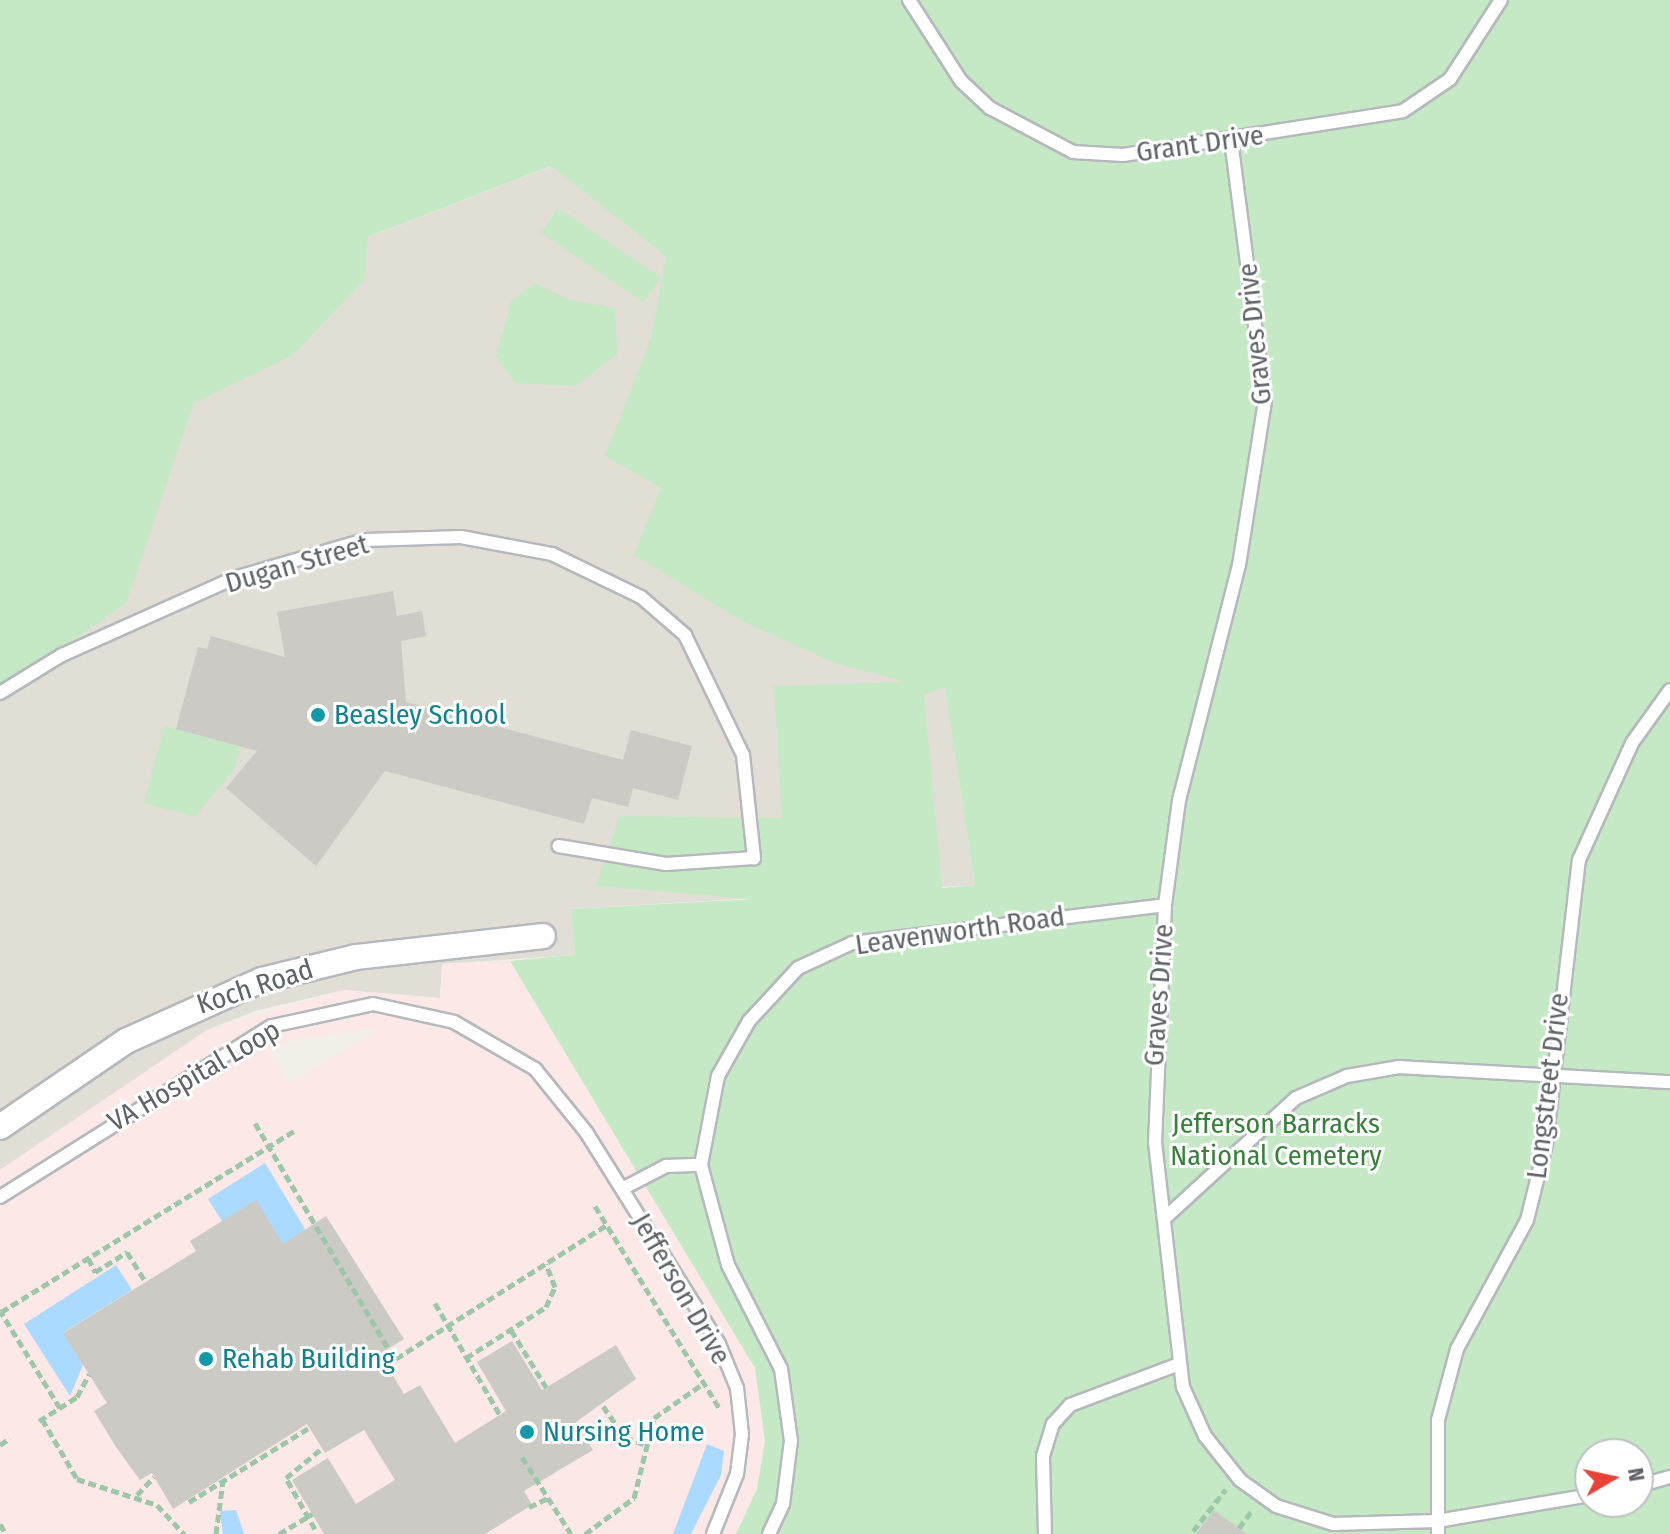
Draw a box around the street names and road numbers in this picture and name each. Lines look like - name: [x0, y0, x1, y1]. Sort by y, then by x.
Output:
- street label: Grant Drive: [1134, 118, 1266, 170]
- street label: Graves Drive: [1231, 262, 1279, 406]
- street label: Dugan Street: [222, 528, 372, 600]
- street label: Leavenworth Road: [853, 900, 1067, 962]
- street label: Graves Drive: [1137, 923, 1181, 1067]
- street label: Koch Road: [193, 952, 317, 1022]
- street label: Longstreet Drive: [1520, 991, 1576, 1181]
- street label: VA Hospital Loop: [102, 1013, 286, 1139]
- street label: Jefferson Drive: [624, 1207, 738, 1371]

